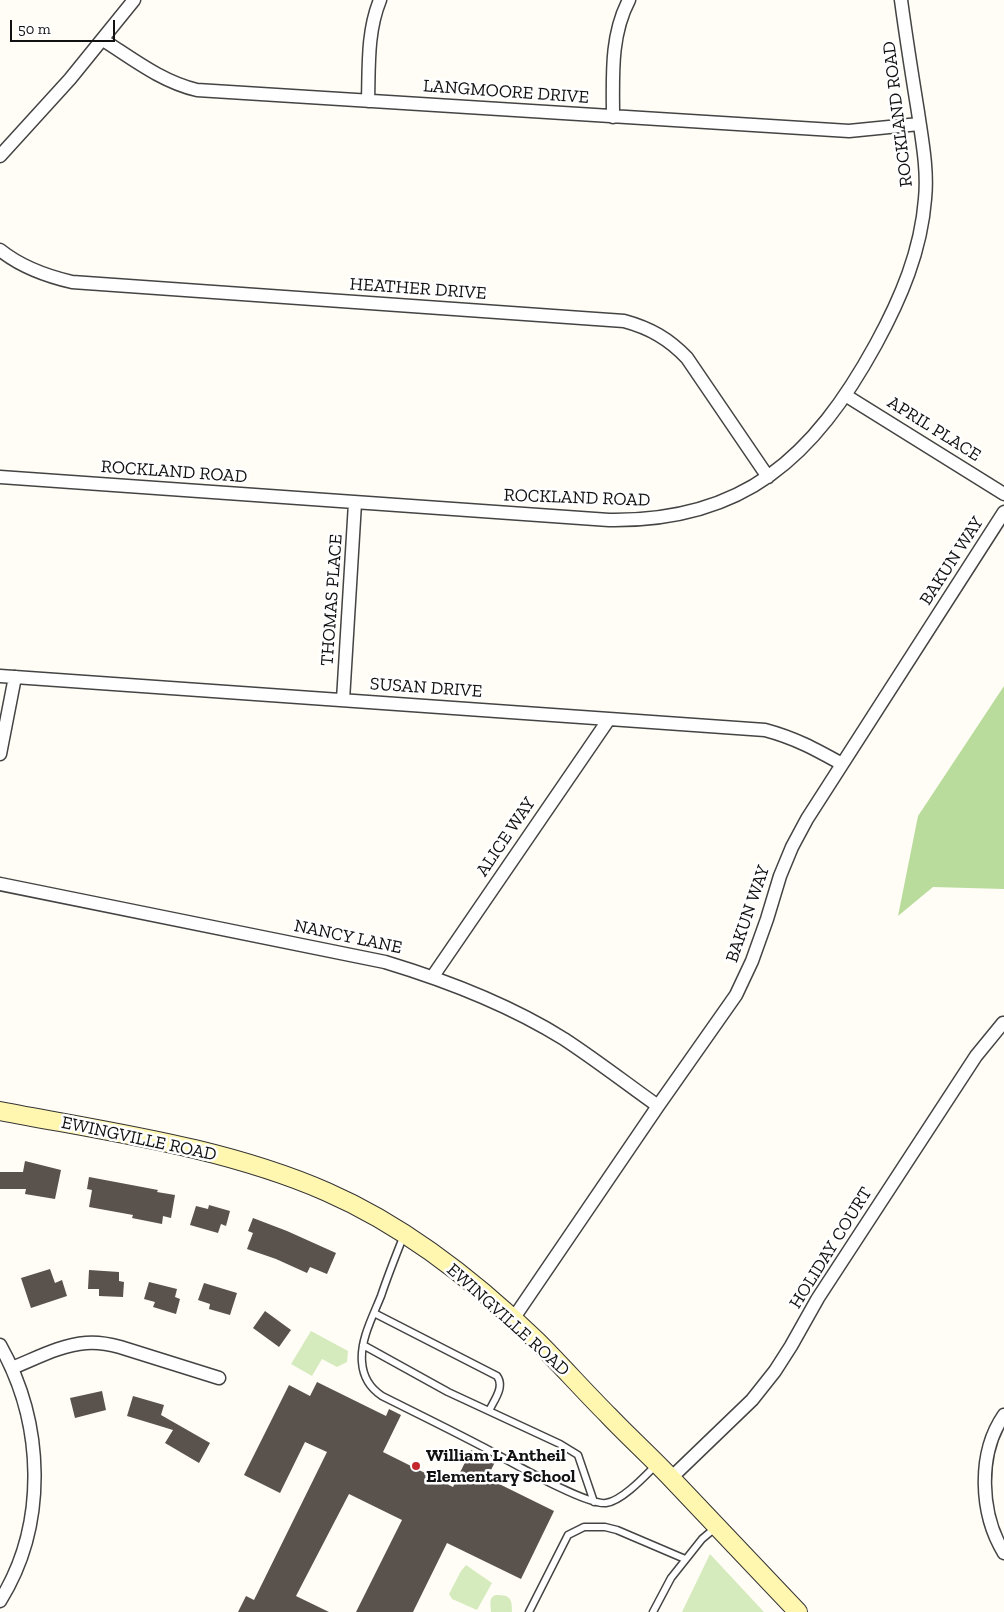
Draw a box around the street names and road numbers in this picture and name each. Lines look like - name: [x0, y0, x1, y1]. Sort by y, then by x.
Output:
- street label: ROCKLAND ROAD: [878, 40, 918, 188]
- street label: LANGMOORE DRIVE: [422, 75, 590, 109]
- street label: HEATHER DRIVE: [349, 273, 487, 305]
- street label: APRIL PLACE: [883, 392, 985, 466]
- street label: ROCKLAND ROAD: [100, 456, 248, 488]
- street label: ROCKLAND ROAD: [503, 485, 651, 511]
- street label: BAKUN WAY: [915, 513, 989, 609]
- street label: THOMAS PLACE: [317, 533, 347, 667]
- street label: SUSAN DRIVE: [369, 673, 483, 703]
- street label: ALICE WAY: [472, 793, 540, 881]
- street label: BAKUN WAY: [721, 863, 775, 965]
- street label: NANCY LANE: [292, 915, 404, 959]
- street label: EWINGVILLE ROAD: [59, 1112, 219, 1166]
- street label: HOLIDAY COURT: [785, 1183, 877, 1313]
- street label: EWINGVILLE ROAD: [442, 1259, 574, 1381]

